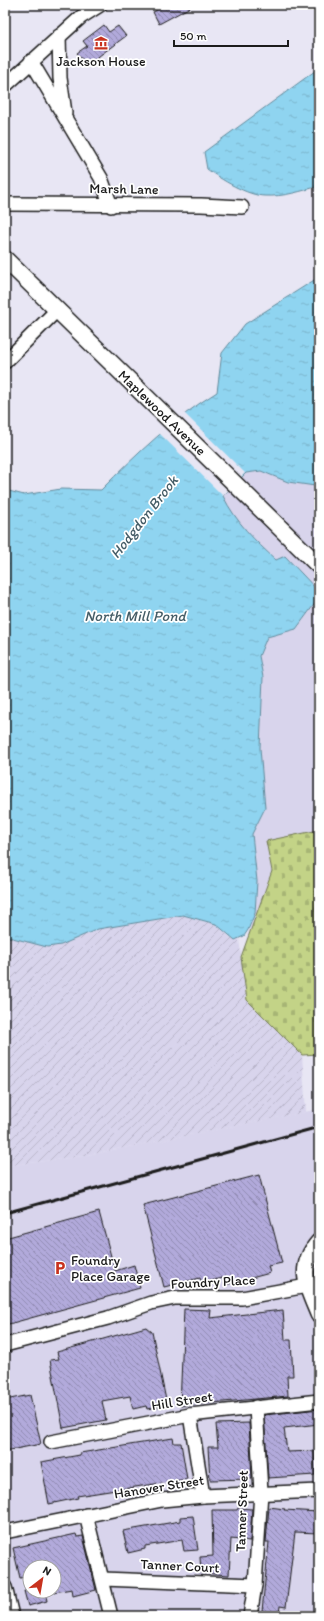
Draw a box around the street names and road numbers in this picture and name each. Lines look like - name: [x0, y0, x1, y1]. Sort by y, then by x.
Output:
- street label: Marsh Lane: [89, 180, 159, 198]
- street label: Maplewood Avenue: [115, 367, 210, 459]
- street label: Foundry Place: [170, 1271, 256, 1293]
- street label: Hill Street: [150, 1388, 214, 1414]
- street label: Tanner Street: [232, 1470, 252, 1552]
- street label: Hanover Street: [113, 1471, 205, 1503]
- street label: Tanner Court: [140, 1555, 220, 1577]

